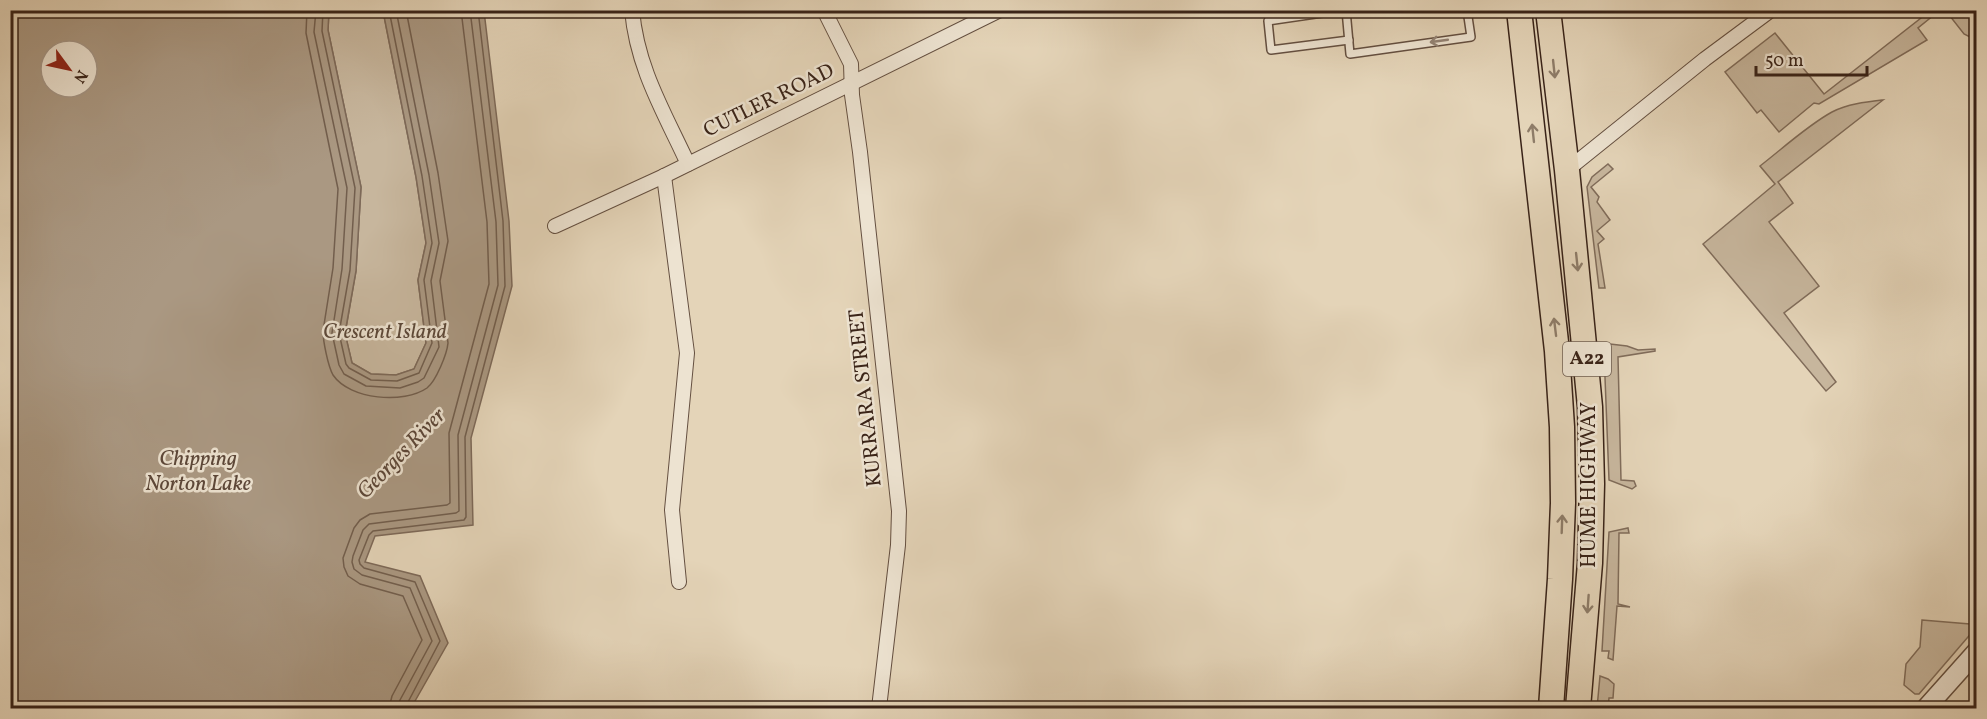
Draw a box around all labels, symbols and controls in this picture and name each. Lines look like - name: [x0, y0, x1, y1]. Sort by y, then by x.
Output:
- one-way arrow: [1430, 36, 1450, 47]
- north arrow: [39, 39, 99, 99]
- scale bar: [1756, 39, 1867, 77]
- text: 50 m: [1765, 49, 1804, 74]
- street label: CUTLER ROAD: [699, 57, 839, 145]
- one-way arrow: [1549, 58, 1560, 78]
- text: N: [67, 65, 92, 87]
- one-way arrow: [1527, 124, 1538, 144]
- one-way arrow: [1572, 252, 1583, 272]
- street label: KURRARA STREET: [842, 308, 890, 488]
- one-way arrow: [1549, 317, 1560, 337]
- park label: Crescent Island: [323, 318, 447, 347]
- road number: A22: [1563, 342, 1611, 376]
- water label: Georges River: [350, 401, 454, 507]
- street label: HUME HIGHWAY: [1575, 402, 1604, 568]
- water label: Chipping Norton Lake: [145, 444, 251, 500]
- one-way arrow: [1557, 515, 1568, 535]
- one-way arrow: [1582, 593, 1593, 613]

